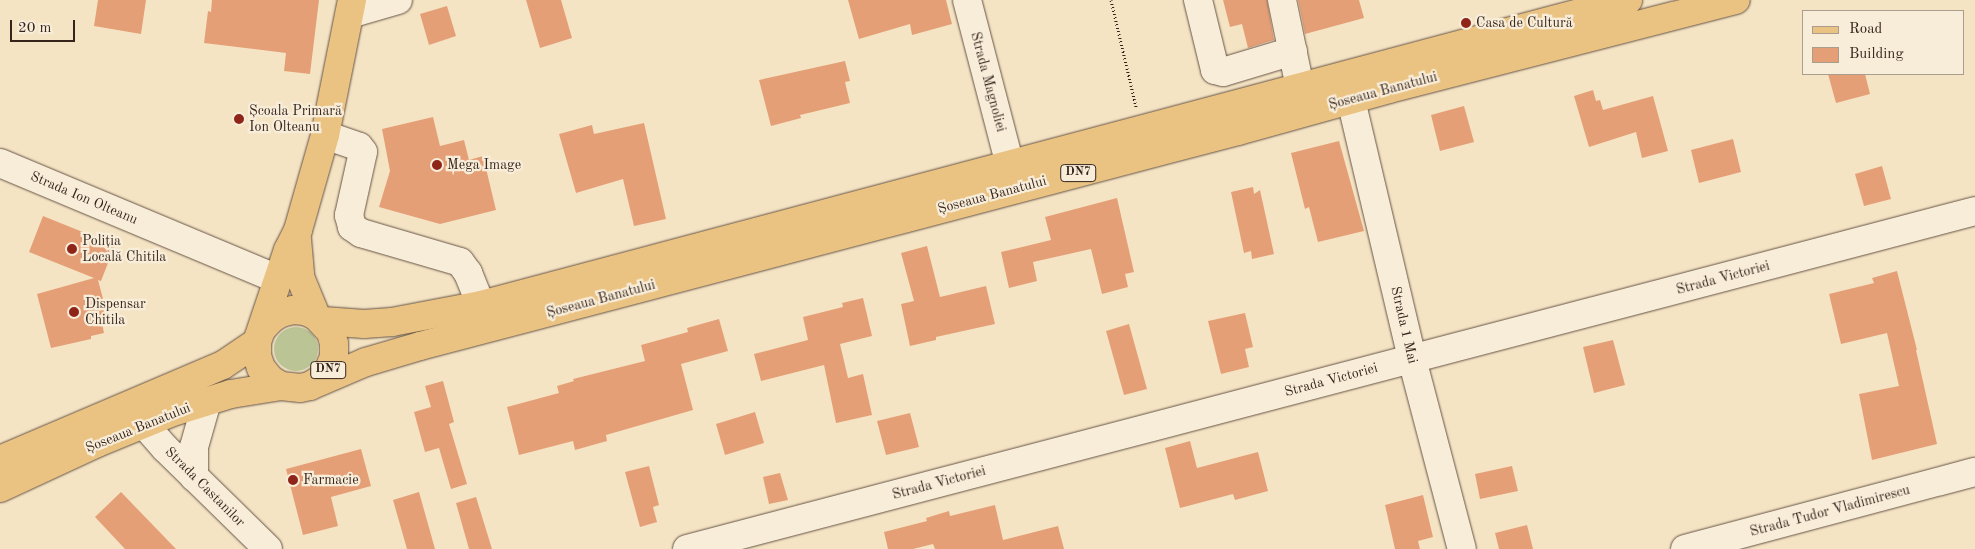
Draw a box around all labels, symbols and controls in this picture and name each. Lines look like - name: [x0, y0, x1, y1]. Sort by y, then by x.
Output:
- scale bar: [12, 10, 78, 42]
- legend: [1802, 10, 1965, 75]
- place label: Casa de Cultură: [1476, 15, 1573, 31]
- marker: Casa de Cultură: [1460, 17, 1472, 29]
- text: 20 m: [18, 21, 52, 36]
- text: Road: [1849, 22, 1882, 37]
- street label: Strada Magnoliei: [967, 30, 1009, 134]
- text: Building: [1849, 47, 1904, 62]
- street label: Șoseaua Banatului: [1327, 68, 1439, 114]
- place label: Școala Primară Ion Olteanu: [249, 103, 342, 136]
- marker: Școala Primară Ion Olteanu: [233, 113, 245, 125]
- place label: Mega Image: [447, 157, 521, 173]
- marker: Mega Image: [431, 159, 443, 171]
- road number: DN7: [1059, 164, 1097, 182]
- street label: Strada Ion Olteanu: [28, 168, 140, 228]
- street label: Șoseaua Banatului: [936, 172, 1048, 218]
- place label: Poliția Locală Chitila: [82, 233, 166, 266]
- marker: Poliția Locală Chitila: [66, 243, 78, 255]
- street label: Strada Victoriei: [1674, 257, 1772, 299]
- street label: Șoseaua Banatului: [545, 276, 657, 322]
- street label: Strada 1 Mai: [1387, 285, 1421, 365]
- place label: Dispensar Chitila: [85, 296, 146, 328]
- marker: Dispensar Chitila: [67, 305, 81, 319]
- street label: Strada Victoriei: [1282, 359, 1380, 401]
- road number: DN7: [309, 360, 347, 380]
- street label: Șoseaua Banatului: [83, 399, 193, 457]
- street label: Strada Castanilor: [161, 443, 249, 531]
- street label: Strada Victoriei: [890, 462, 988, 504]
- place label: Farmacie: [303, 472, 359, 488]
- marker: Farmacie: [287, 474, 299, 486]
- street label: Strada Tudor Vladimirescu: [1748, 482, 1912, 540]

